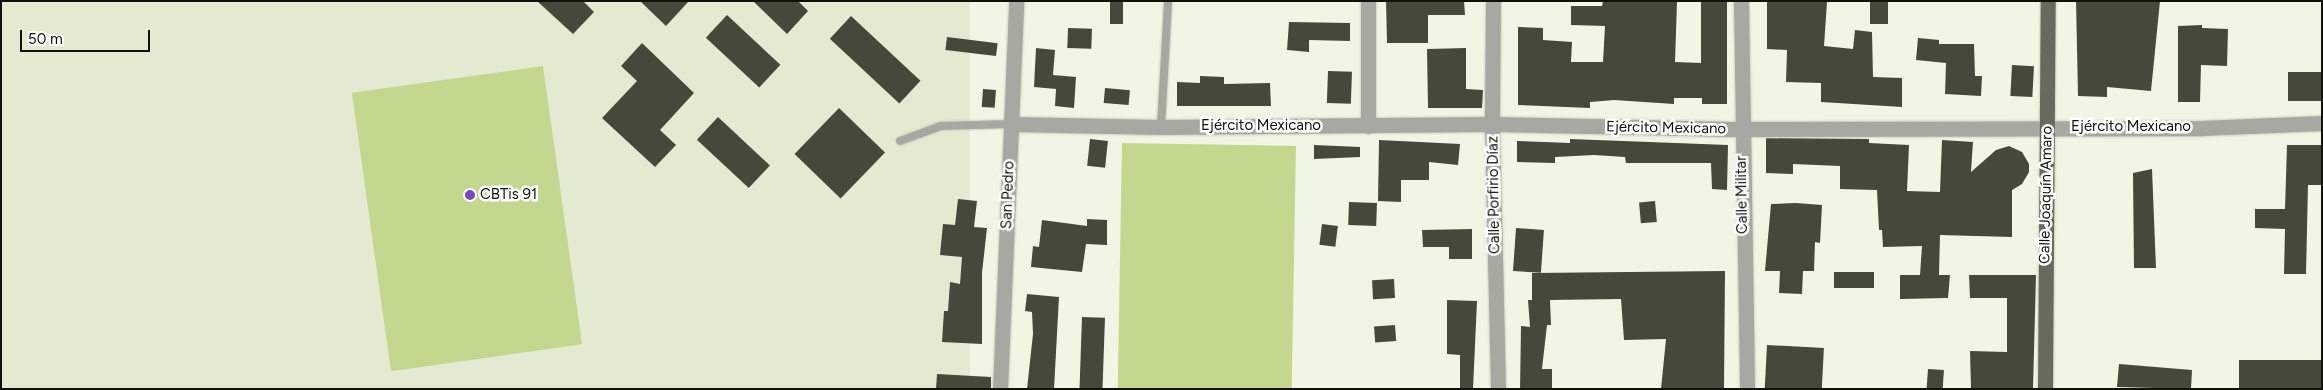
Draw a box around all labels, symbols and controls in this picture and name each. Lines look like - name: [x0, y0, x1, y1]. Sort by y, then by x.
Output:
- scale bar: [22, 20, 152, 52]
- text: 50 m: [28, 30, 63, 48]
- street label: Ejército Mexicano: [1201, 117, 1321, 135]
- street label: Ejército Mexicano: [1606, 118, 1726, 138]
- street label: Ejército Mexicano: [2071, 118, 2191, 136]
- street label: Calle Joaquín Amaro: [2036, 126, 2056, 264]
- street label: Calle Porfirio Díaz: [1484, 136, 1504, 254]
- street label: Calle Militar: [1732, 156, 1752, 234]
- street label: San Pedro: [998, 161, 1018, 229]
- place label: CBTis 91: [480, 186, 537, 204]
- marker: CBTis 91: [464, 189, 476, 201]

